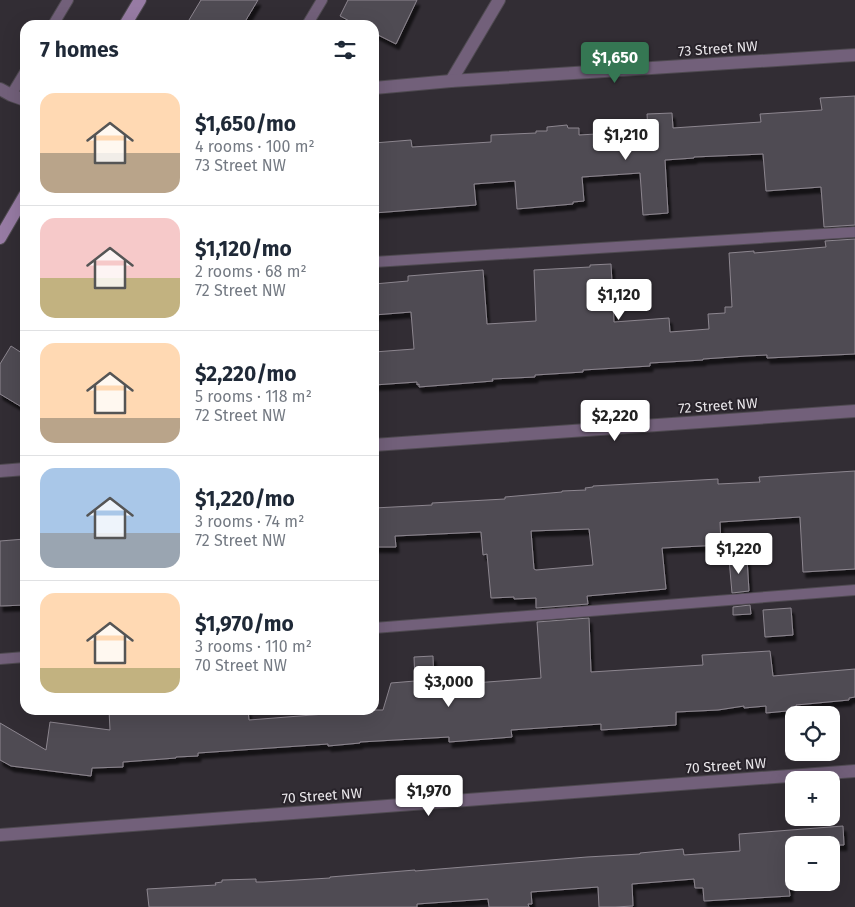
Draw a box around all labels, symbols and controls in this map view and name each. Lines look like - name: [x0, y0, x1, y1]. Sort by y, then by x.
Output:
- icon: filters: [331, 36, 359, 64]
- text: 7 homes: [40, 37, 119, 63]
- street label: 73 Street NW: [678, 38, 759, 60]
- pin: $1,650: [574, 42, 656, 84]
- text: $1,650: [592, 48, 638, 67]
- text: $1,650/mo: [195, 111, 296, 137]
- icon: home: [80, 113, 140, 173]
- pin: $1,210: [585, 119, 667, 161]
- text: $1,210: [604, 125, 648, 144]
- text: 4 rooms · 100 m²: [195, 137, 315, 156]
- text: 73 Street NW: [195, 156, 286, 175]
- text: $1,120/mo: [195, 236, 292, 262]
- icon: home: [80, 238, 140, 298]
- text: 2 rooms · 68 m²: [195, 262, 307, 281]
- pin: $1,120: [578, 278, 660, 321]
- text: 72 Street NW: [195, 281, 286, 300]
- text: $1,120: [598, 285, 640, 304]
- text: $2,220/mo: [195, 361, 297, 387]
- icon: home: [80, 363, 140, 423]
- text: 5 rooms · 118 m²: [195, 387, 312, 406]
- street label: 72 Street NW: [678, 395, 759, 417]
- pin: $2,220: [574, 400, 656, 442]
- text: 72 Street NW: [195, 406, 286, 425]
- text: $2,220: [592, 406, 638, 425]
- text: $1,220/mo: [195, 486, 295, 512]
- icon: home: [80, 488, 140, 548]
- text: 3 rooms · 74 m²: [195, 512, 304, 531]
- text: 72 Street NW: [195, 531, 286, 550]
- pin: $1,220: [698, 532, 780, 575]
- text: $1,220: [716, 539, 762, 558]
- text: $1,970/mo: [195, 611, 294, 637]
- icon: home: [80, 613, 140, 673]
- text: 3 rooms · 110 m²: [195, 637, 312, 656]
- text: 70 Street NW: [195, 656, 287, 675]
- pin: $3,000: [408, 666, 490, 708]
- text: $3,000: [425, 672, 473, 691]
- map controls: [785, 706, 840, 891]
- button: locate: [785, 706, 840, 761]
- street label: 70 Street NW: [685, 755, 767, 777]
- button: +: [785, 771, 840, 826]
- pin: $1,970: [388, 774, 470, 817]
- text: $1,970: [407, 781, 451, 800]
- street label: 70 Street NW: [281, 785, 363, 807]
- button: −: [785, 836, 840, 891]

